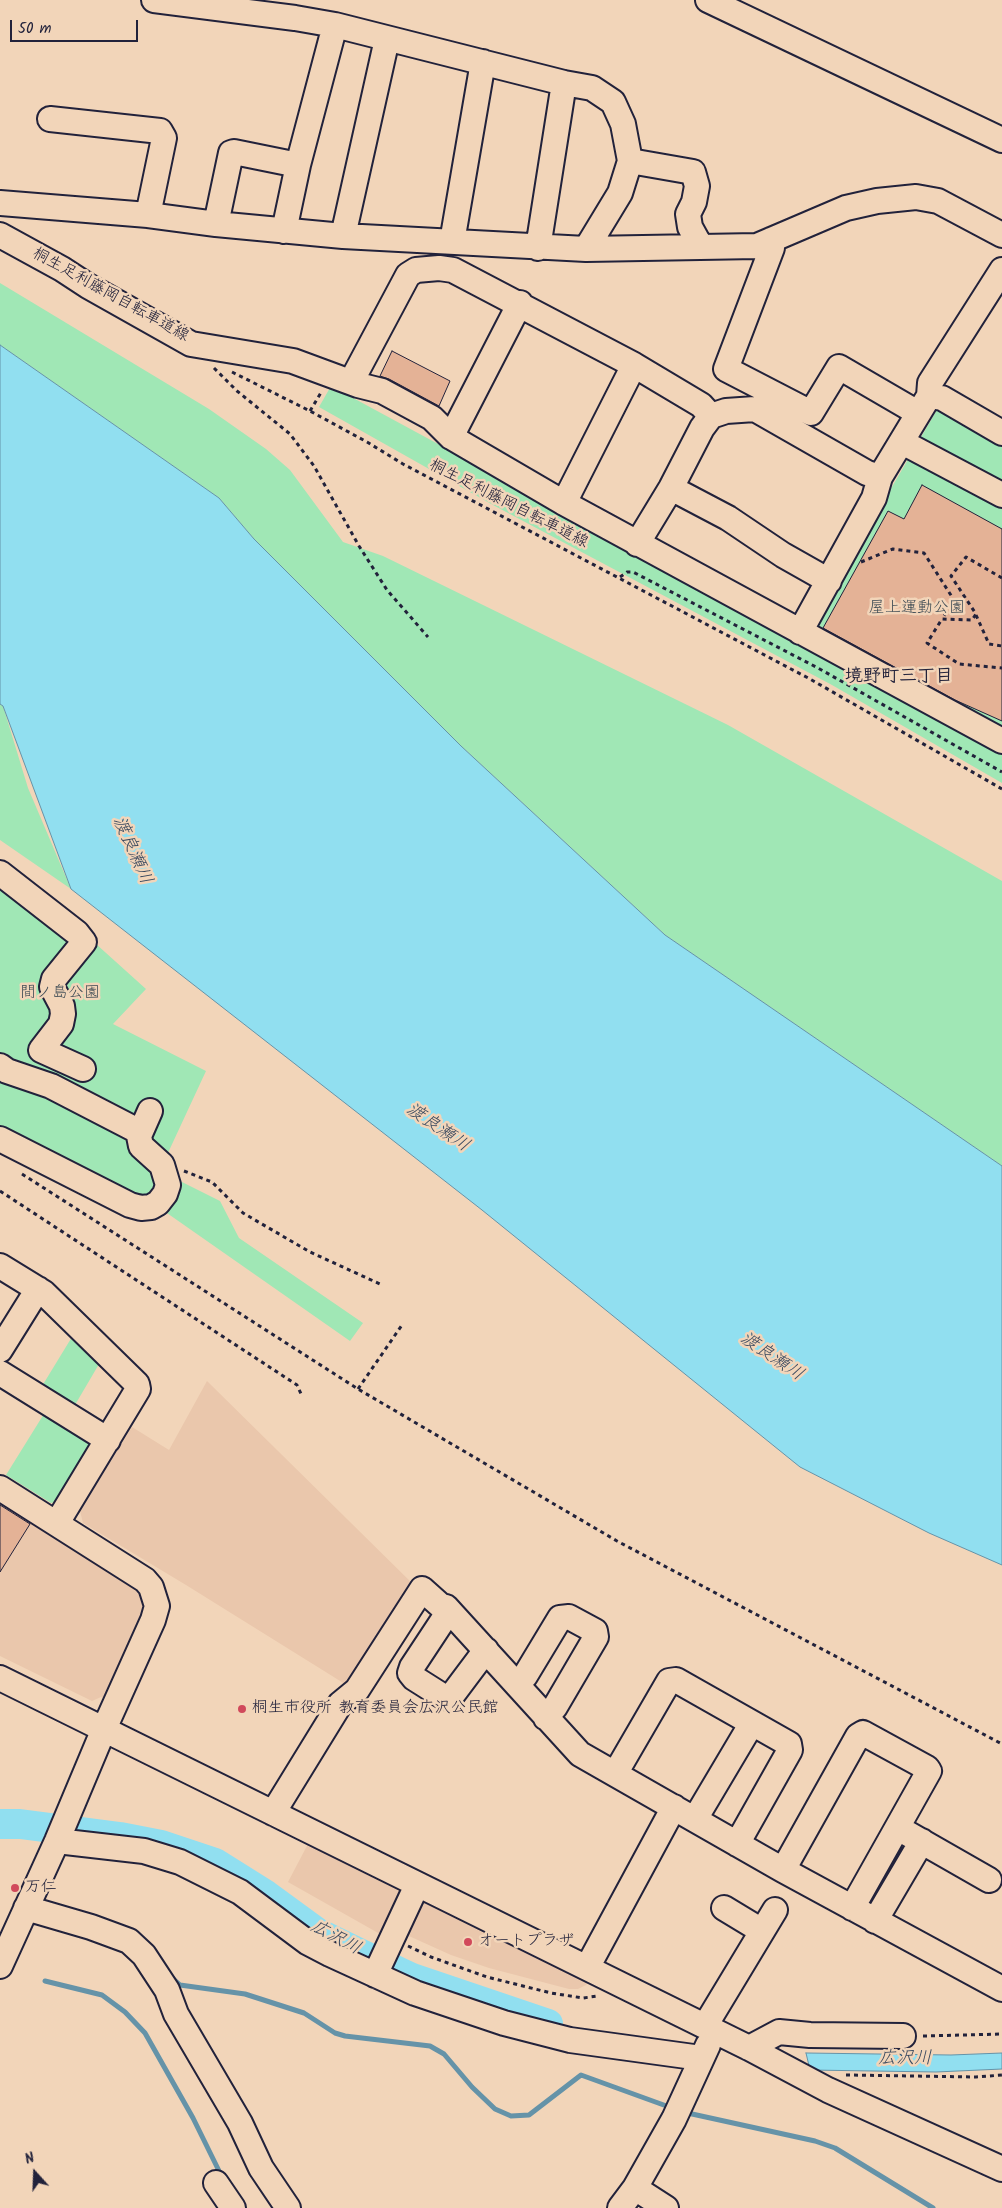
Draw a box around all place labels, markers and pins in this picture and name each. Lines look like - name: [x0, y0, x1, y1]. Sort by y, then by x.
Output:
- place label: 桐生市役所 教育委員会広沢公民館: [252, 1699, 498, 1719]
- marker: 桐生市役所 教育委員会広沢公民館: [236, 1703, 248, 1715]
- place label: 万仁: [25, 1878, 57, 1898]
- marker: 万仁: [9, 1882, 21, 1894]
- place label: オートプラザ: [478, 1932, 574, 1952]
- marker: オートプラザ: [462, 1936, 474, 1948]

